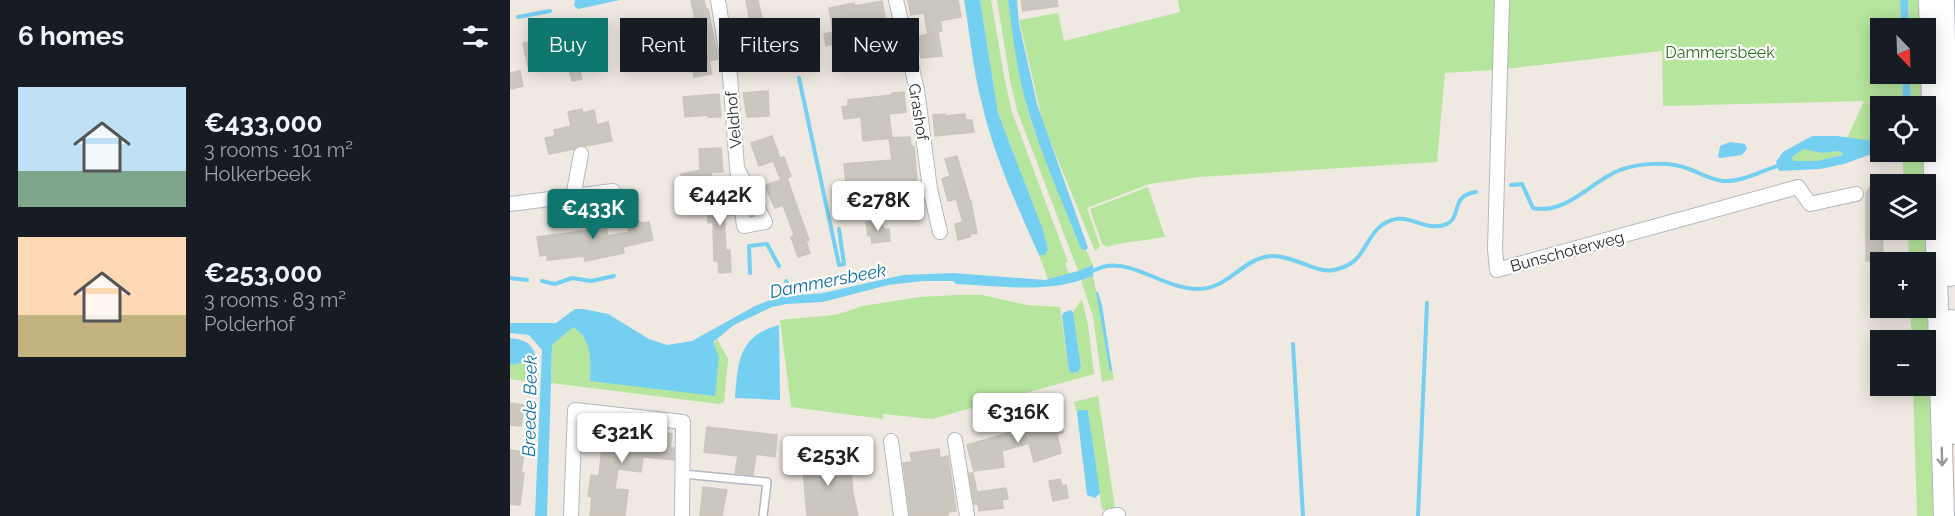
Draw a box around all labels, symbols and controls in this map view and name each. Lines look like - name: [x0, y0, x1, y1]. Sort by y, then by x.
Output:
- chip: Buy: [528, 18, 608, 72]
- chip: Rent: [620, 18, 707, 72]
- chip: Filters: [719, 18, 820, 72]
- chip: New: [832, 18, 919, 72]
- north arrow: [1870, 18, 1936, 84]
- map controls: [1870, 18, 1936, 396]
- icon: filters: [459, 20, 492, 53]
- text: 6 homes: [18, 21, 124, 51]
- park label: Dammersbeek: [1665, 43, 1775, 62]
- street label: Grashof: [905, 82, 932, 143]
- street label: Veldhof: [721, 90, 745, 149]
- button: locate: [1870, 96, 1936, 162]
- text: €433,000: [204, 108, 323, 138]
- icon: home: [66, 111, 138, 183]
- text: 3 rooms · 101 m²: [204, 138, 353, 162]
- text: Holkerbeek: [204, 162, 311, 186]
- button: layers: [1870, 174, 1936, 240]
- pin: €442K: [678, 176, 762, 227]
- pin: €278K: [836, 181, 920, 232]
- text: €442K: [688, 183, 752, 207]
- text: €278K: [846, 188, 910, 212]
- pin: €433K: [551, 189, 635, 240]
- text: €433K: [561, 196, 625, 220]
- street label: Bunschoterweg: [1508, 227, 1626, 276]
- button: +: [1870, 252, 1936, 318]
- text: €253,000: [204, 258, 322, 288]
- water label: Dammersbeek: [768, 259, 888, 302]
- icon: home: [66, 261, 138, 333]
- text: 3 rooms · 83 m²: [204, 288, 346, 312]
- text: Polderhof: [204, 312, 295, 336]
- button: −: [1870, 330, 1936, 396]
- water label: Breede Beek: [518, 354, 541, 457]
- pin: €316K: [976, 393, 1060, 444]
- text: €316K: [987, 400, 1049, 424]
- pin: €321K: [580, 413, 664, 464]
- text: €321K: [591, 420, 653, 444]
- pin: €253K: [786, 436, 870, 487]
- text: €253K: [797, 443, 859, 467]
- one-way arrow: [1936, 447, 1947, 467]

